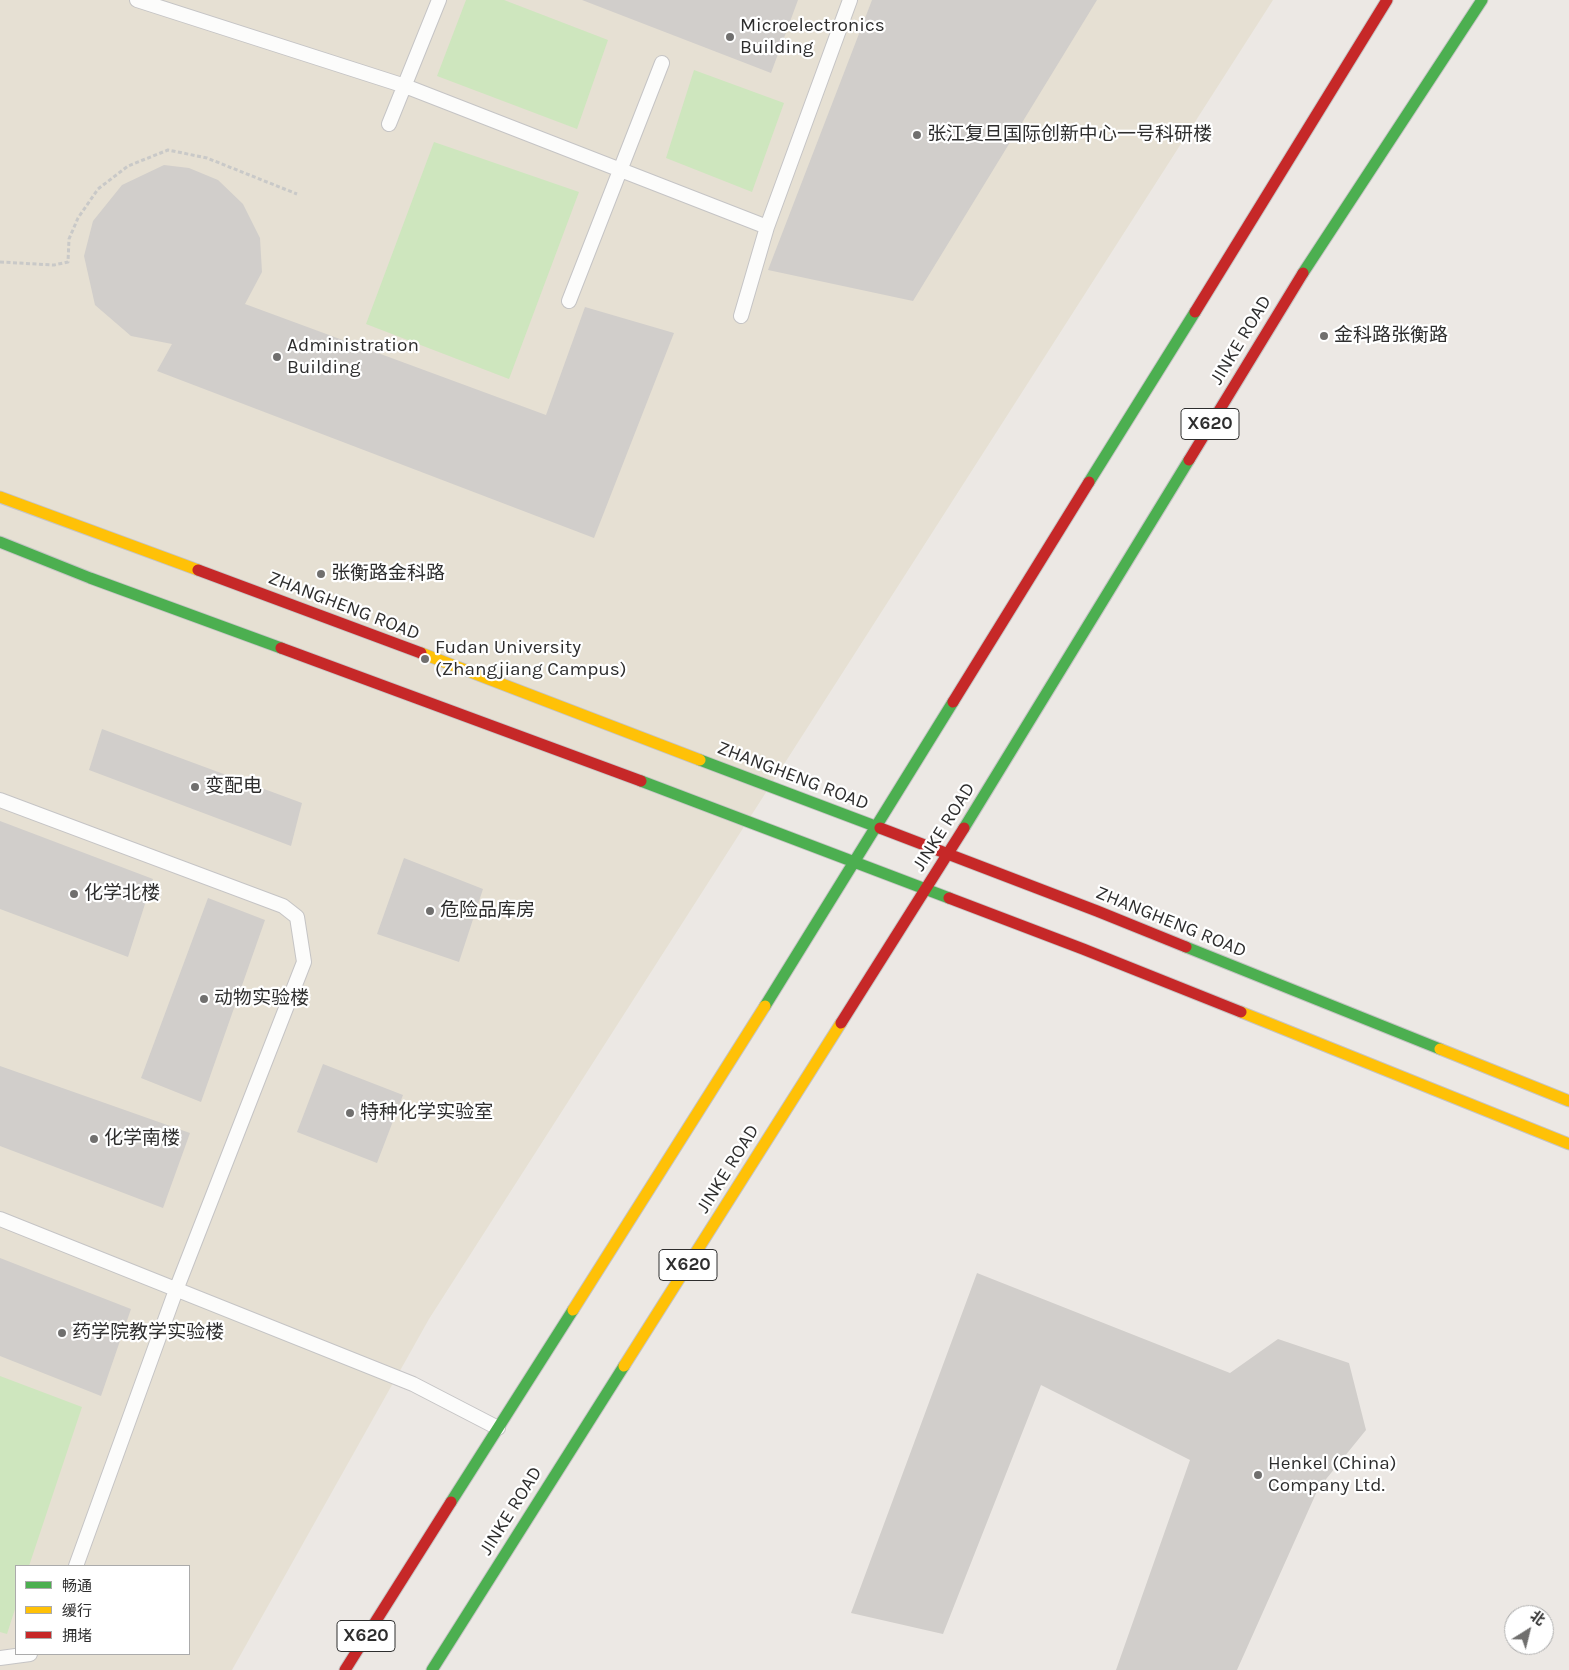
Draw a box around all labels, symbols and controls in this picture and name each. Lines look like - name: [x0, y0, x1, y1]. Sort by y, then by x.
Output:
- place label: Microelectronics Building: [740, 15, 885, 59]
- marker: Microelectronics Building: [724, 31, 736, 43]
- place label: 张江复旦国际创新中心一号科研楼: [927, 124, 1212, 146]
- marker: 张江复旦国际创新中心一号科研楼: [911, 129, 923, 141]
- street label: JINKE ROAD: [1205, 291, 1277, 389]
- place label: 金科路张衡路: [1334, 325, 1448, 347]
- marker: 金科路张衡路: [1318, 330, 1330, 342]
- place label: Administration Building: [287, 335, 419, 379]
- marker: Administration Building: [271, 351, 283, 363]
- road number: X620: [1181, 408, 1239, 439]
- place label: 张衡路金科路: [331, 563, 445, 585]
- street label: ZHANGHENG ROAD: [265, 567, 423, 645]
- marker: 张衡路金科路: [315, 568, 327, 580]
- place label: Fudan University (Zhangjiang Campus): [435, 637, 627, 681]
- marker: Fudan University (Zhangjiang Campus): [419, 653, 431, 665]
- street label: ZHANGHENG ROAD: [714, 737, 872, 815]
- place label: 变配电: [205, 776, 262, 798]
- street label: JINKE ROAD: [908, 779, 980, 875]
- marker: 变配电: [189, 781, 201, 793]
- street label: ZHANGHENG ROAD: [1092, 881, 1250, 963]
- place label: 化学北楼: [84, 883, 160, 905]
- marker: 化学北楼: [68, 888, 80, 900]
- place label: 危险品库房: [440, 900, 535, 922]
- marker: 危险品库房: [424, 905, 436, 917]
- place label: 动物实验楼: [214, 988, 309, 1010]
- marker: 动物实验楼: [198, 993, 210, 1005]
- place label: 特种化学实验室: [360, 1102, 493, 1124]
- marker: 特种化学实验室: [344, 1107, 356, 1119]
- street label: JINKE ROAD: [692, 1121, 764, 1217]
- place label: 化学南楼: [104, 1128, 180, 1150]
- marker: 化学南楼: [88, 1133, 100, 1145]
- road number: X620: [659, 1250, 717, 1280]
- place label: 药学院教学实验楼: [72, 1322, 224, 1344]
- marker: 药学院教学实验楼: [56, 1327, 68, 1339]
- place label: Henkel (China) Company Ltd.: [1268, 1453, 1396, 1497]
- street label: JINKE ROAD: [475, 1463, 547, 1559]
- marker: Henkel (China) Company Ltd.: [1252, 1469, 1264, 1481]
- legend: [15, 1565, 190, 1655]
- text: 畅通: [62, 1577, 92, 1595]
- text: 缓行: [62, 1602, 92, 1620]
- north arrow: [1504, 1605, 1554, 1655]
- text: 北: [1527, 1607, 1548, 1629]
- road number: X620: [337, 1620, 395, 1652]
- text: 拥堵: [62, 1627, 92, 1645]

